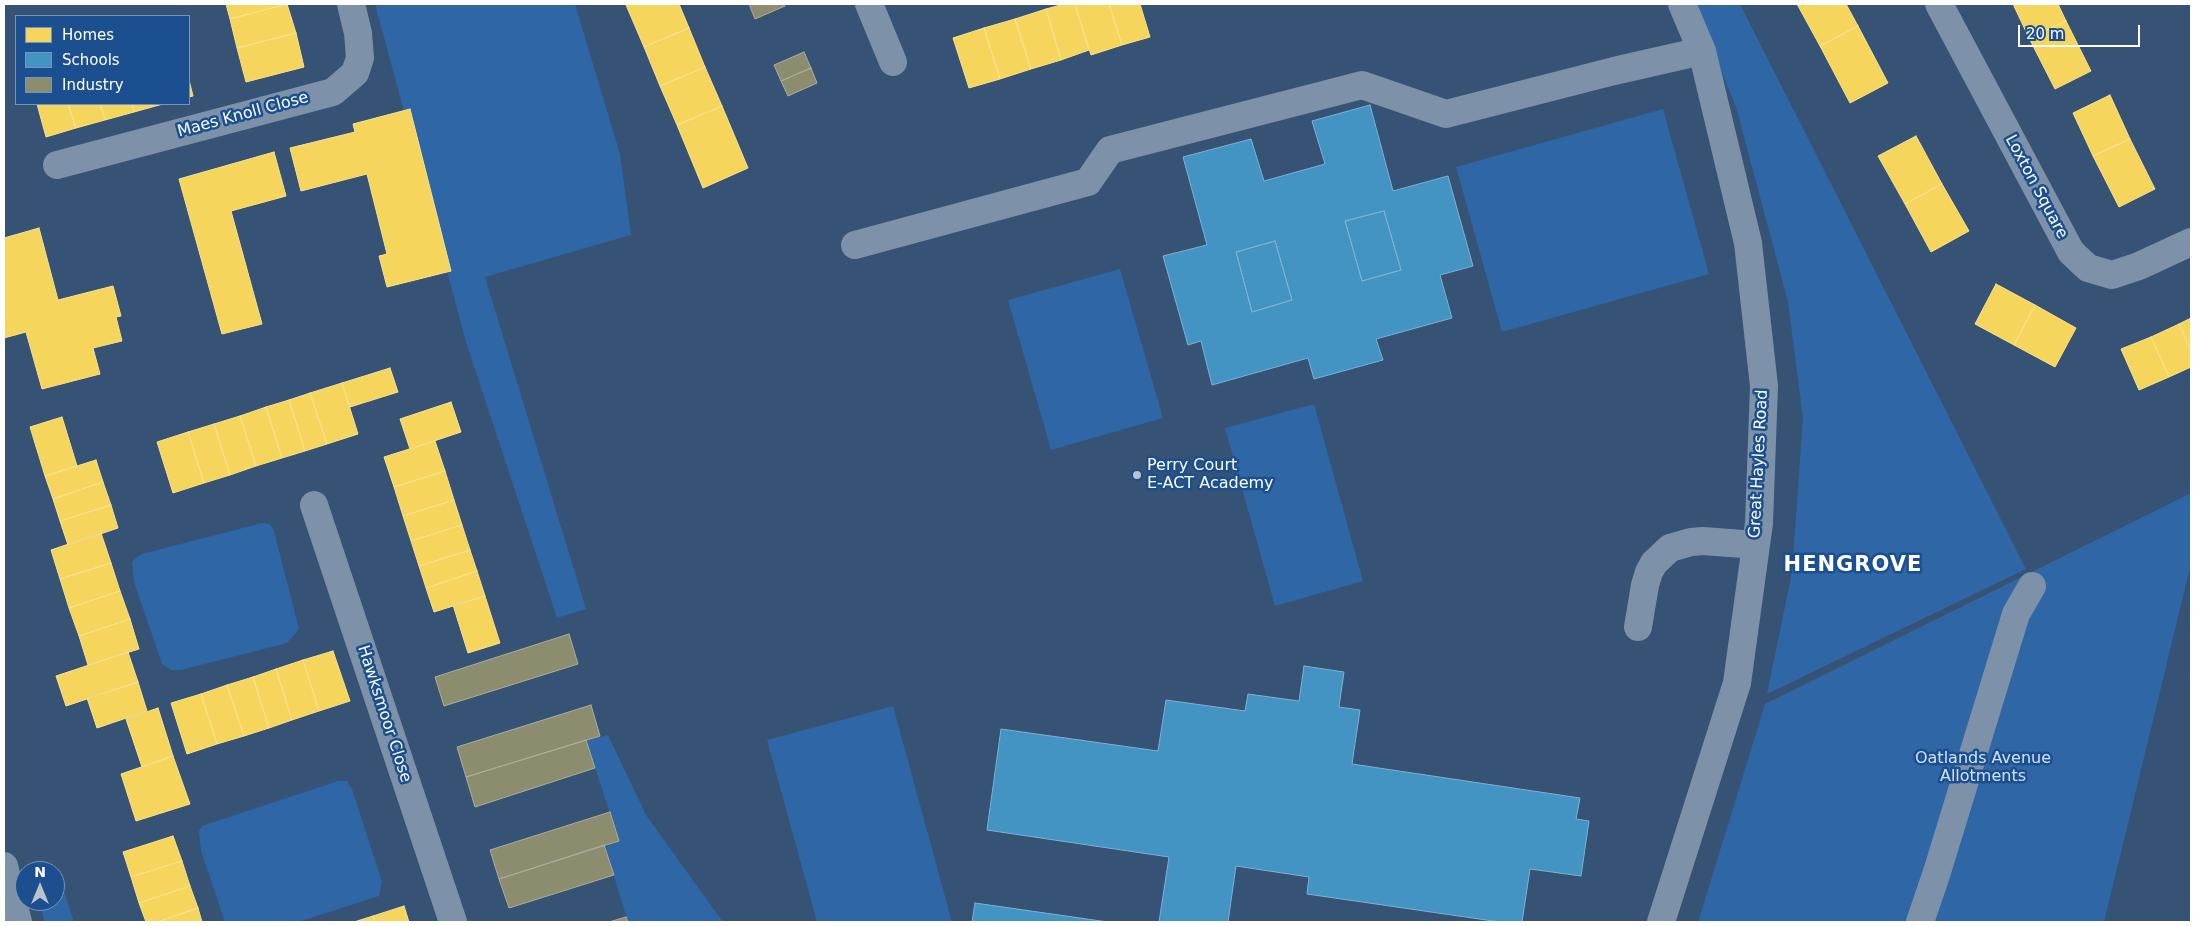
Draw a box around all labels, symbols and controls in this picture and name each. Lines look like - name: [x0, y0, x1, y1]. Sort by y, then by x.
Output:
- legend: [15, 15, 190, 105]
- scale bar: [2020, 15, 2142, 47]
- text: 20 m: [2026, 25, 2064, 43]
- text: Homes: [62, 26, 114, 44]
- text: Schools: [62, 51, 120, 69]
- text: Industry: [62, 76, 124, 94]
- street label: Maes Knoll Close: [175, 88, 311, 142]
- street label: Loxton Square: [2001, 132, 2071, 242]
- street label: Great Hayles Road: [1746, 389, 1772, 539]
- place label: Perry Court E-ACT Academy: [1147, 456, 1274, 494]
- marker: Perry Court E-ACT Academy: [1131, 469, 1143, 481]
- district label: HENGROVE: [1783, 553, 1923, 579]
- street label: Hawksmoor Close: [353, 643, 415, 785]
- park label: Oatlands Avenue Allotments: [1915, 749, 2051, 787]
- north arrow: [15, 861, 65, 911]
- text: N: [34, 864, 46, 880]

